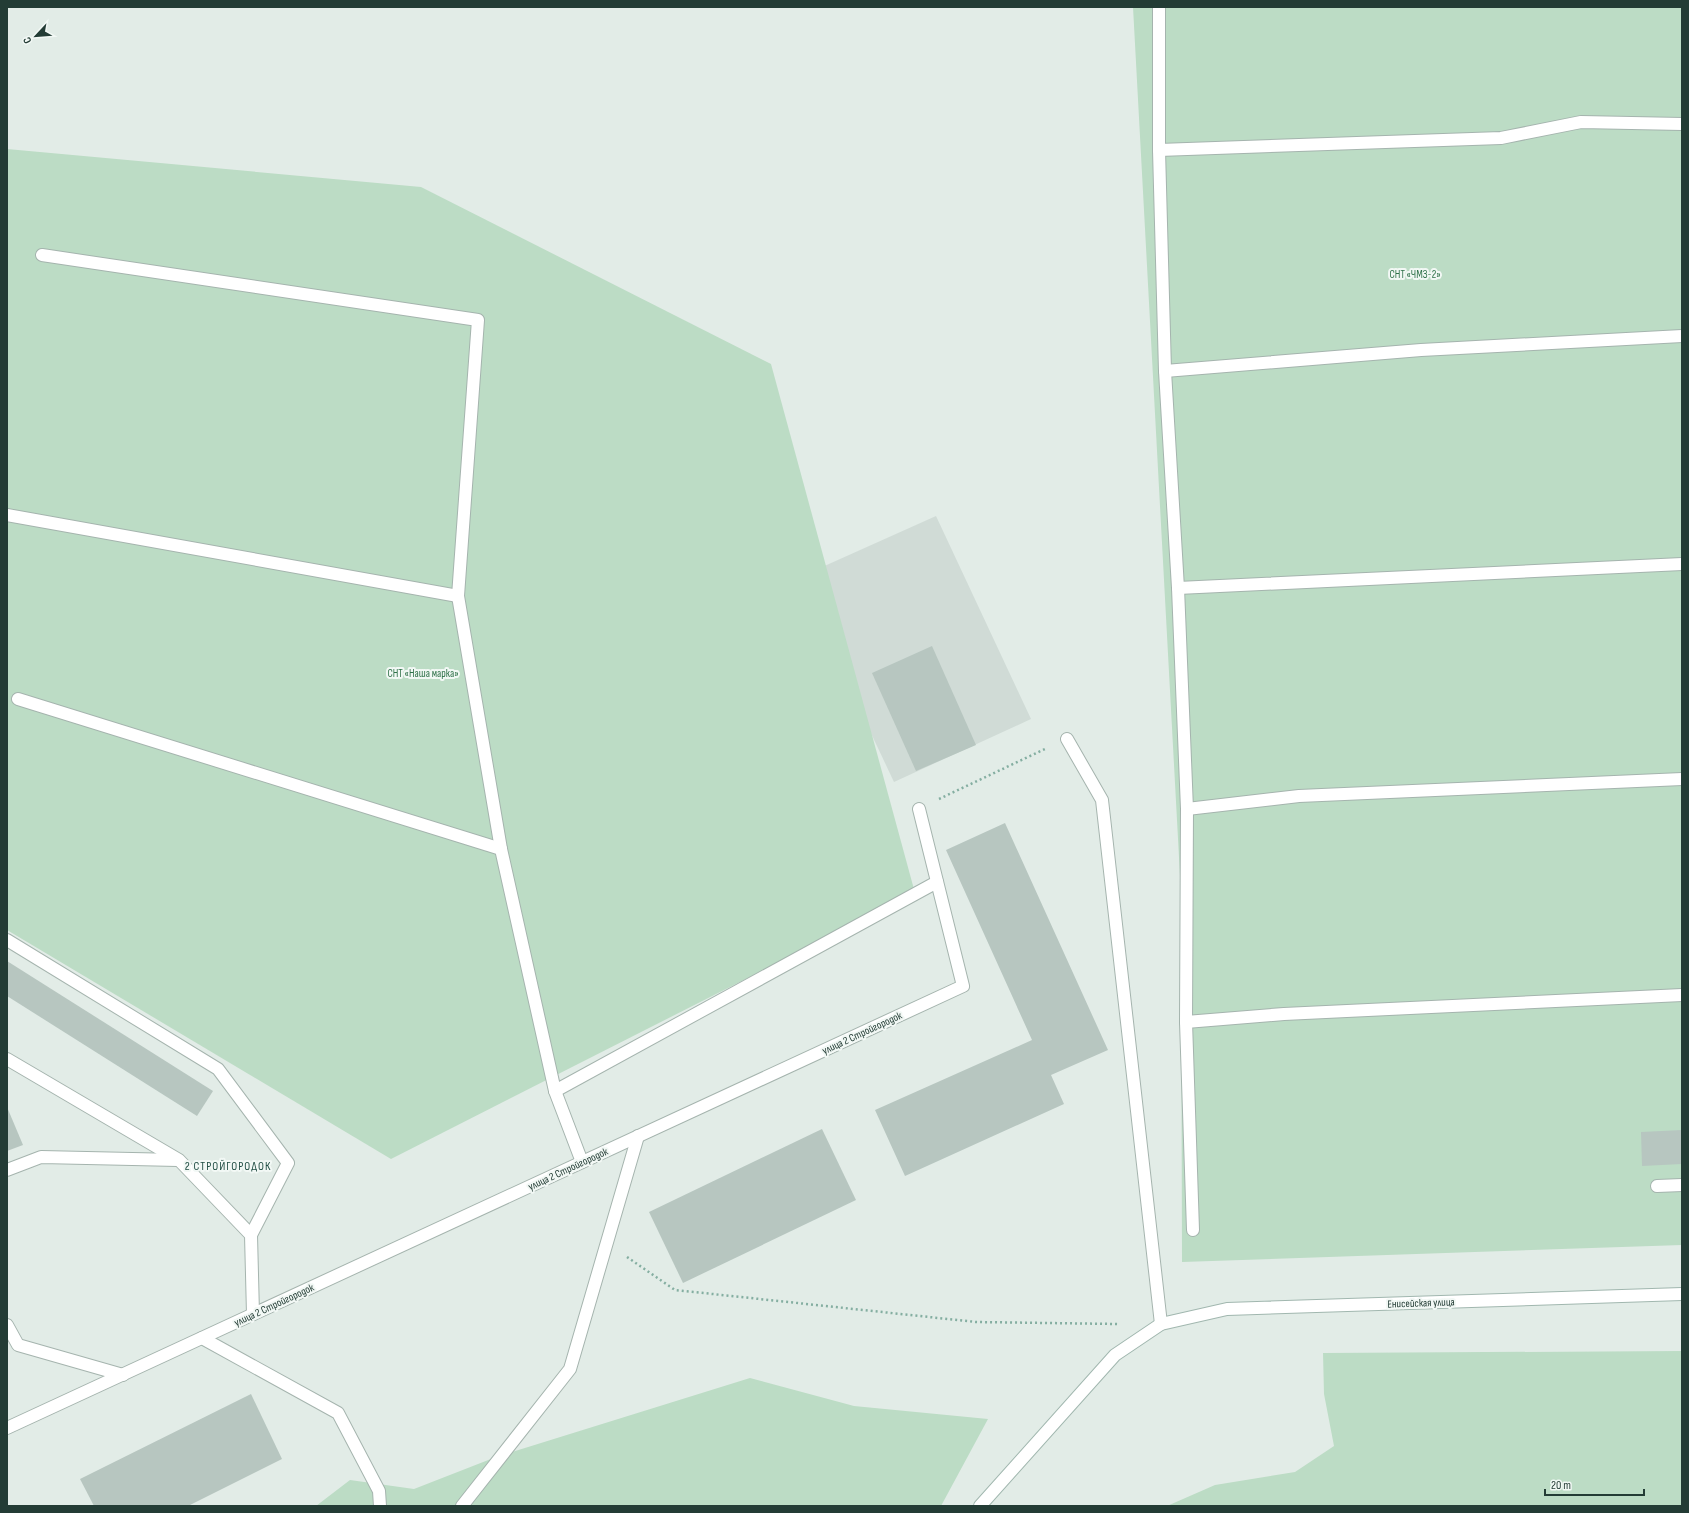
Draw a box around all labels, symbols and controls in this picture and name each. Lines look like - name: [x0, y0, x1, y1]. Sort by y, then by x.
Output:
- north arrow: [16, 16, 56, 56]
- text: С: [20, 34, 35, 46]
- park label: СНТ «ЧМЗ-2»: [1389, 268, 1441, 281]
- park label: СНТ «Наша марка»: [387, 667, 459, 680]
- street label: улица 2 Стройгородок: [820, 1008, 905, 1057]
- street label: улица 2 Стройгородок: [526, 1144, 611, 1193]
- district label: 2 СТРОЙГОРОДОК: [185, 1159, 271, 1174]
- street label: улица 2 Стройгородок: [232, 1280, 317, 1329]
- street label: Енисейская улица: [1387, 1295, 1455, 1311]
- scale bar: [1545, 1471, 1644, 1497]
- text: 20 m: [1551, 1478, 1571, 1493]

